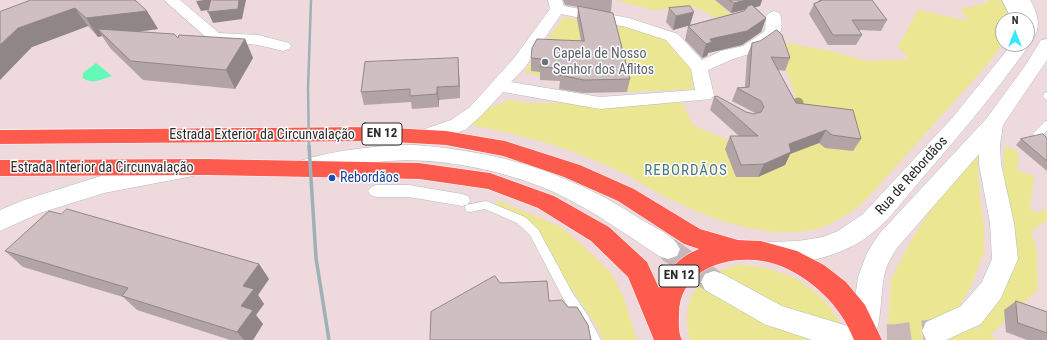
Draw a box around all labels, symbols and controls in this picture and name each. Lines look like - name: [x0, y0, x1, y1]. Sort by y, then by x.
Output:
- north arrow: [995, 12, 1035, 52]
- text: N: [1012, 14, 1018, 27]
- place label: Capela de Nosso Senhor dos Aflitos: [553, 46, 654, 78]
- marker: Capela de Nosso Senhor dos Aflitos: [540, 57, 550, 67]
- road number: EN 12: [362, 123, 402, 145]
- street label: Estrada Exterior da Circunvalação: [169, 127, 355, 143]
- street label: Rua de Rebordãos: [872, 133, 952, 219]
- street label: Estrada Interior da Circunvalação: [11, 160, 193, 176]
- district label: REBORDÃOS: [644, 162, 728, 180]
- place label: Rebordãos: [340, 170, 399, 186]
- marker: Rebordãos: [327, 173, 337, 183]
- road number: EN 12: [659, 265, 699, 287]

